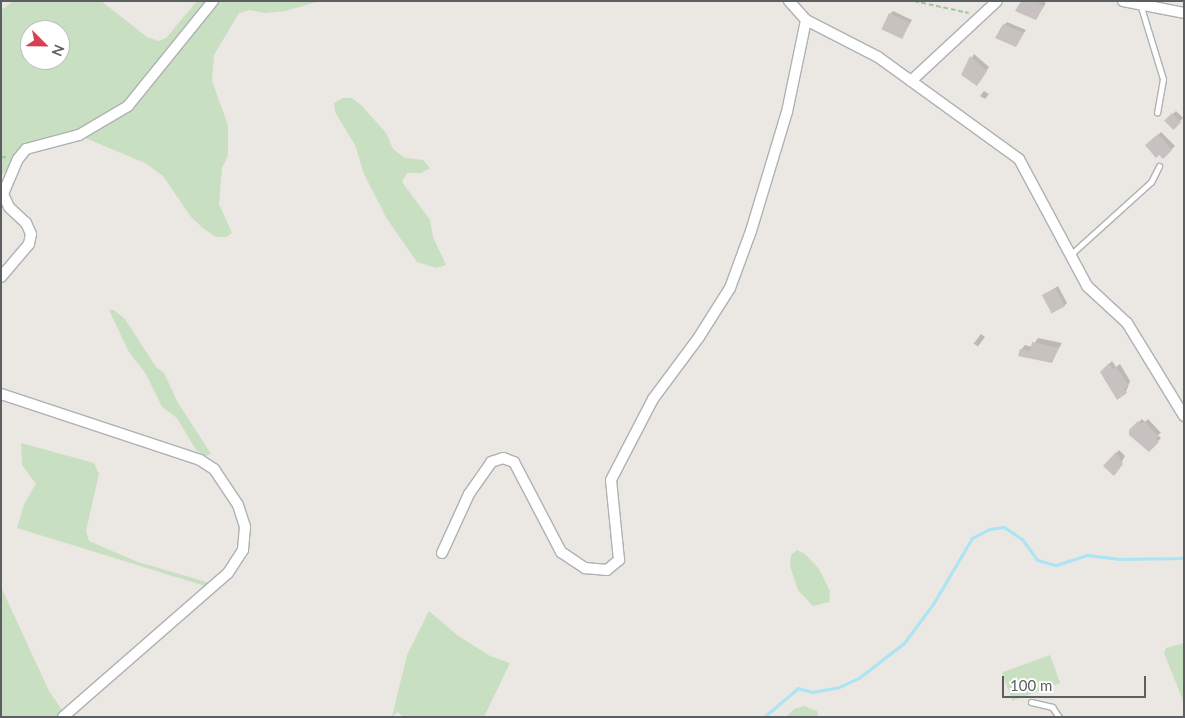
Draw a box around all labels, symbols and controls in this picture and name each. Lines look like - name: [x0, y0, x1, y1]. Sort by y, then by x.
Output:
- north arrow: [20, 20, 70, 70]
- text: N: [48, 42, 68, 59]
- scale bar: [1005, 666, 1149, 698]
- text: 100 m: [1010, 676, 1052, 694]

